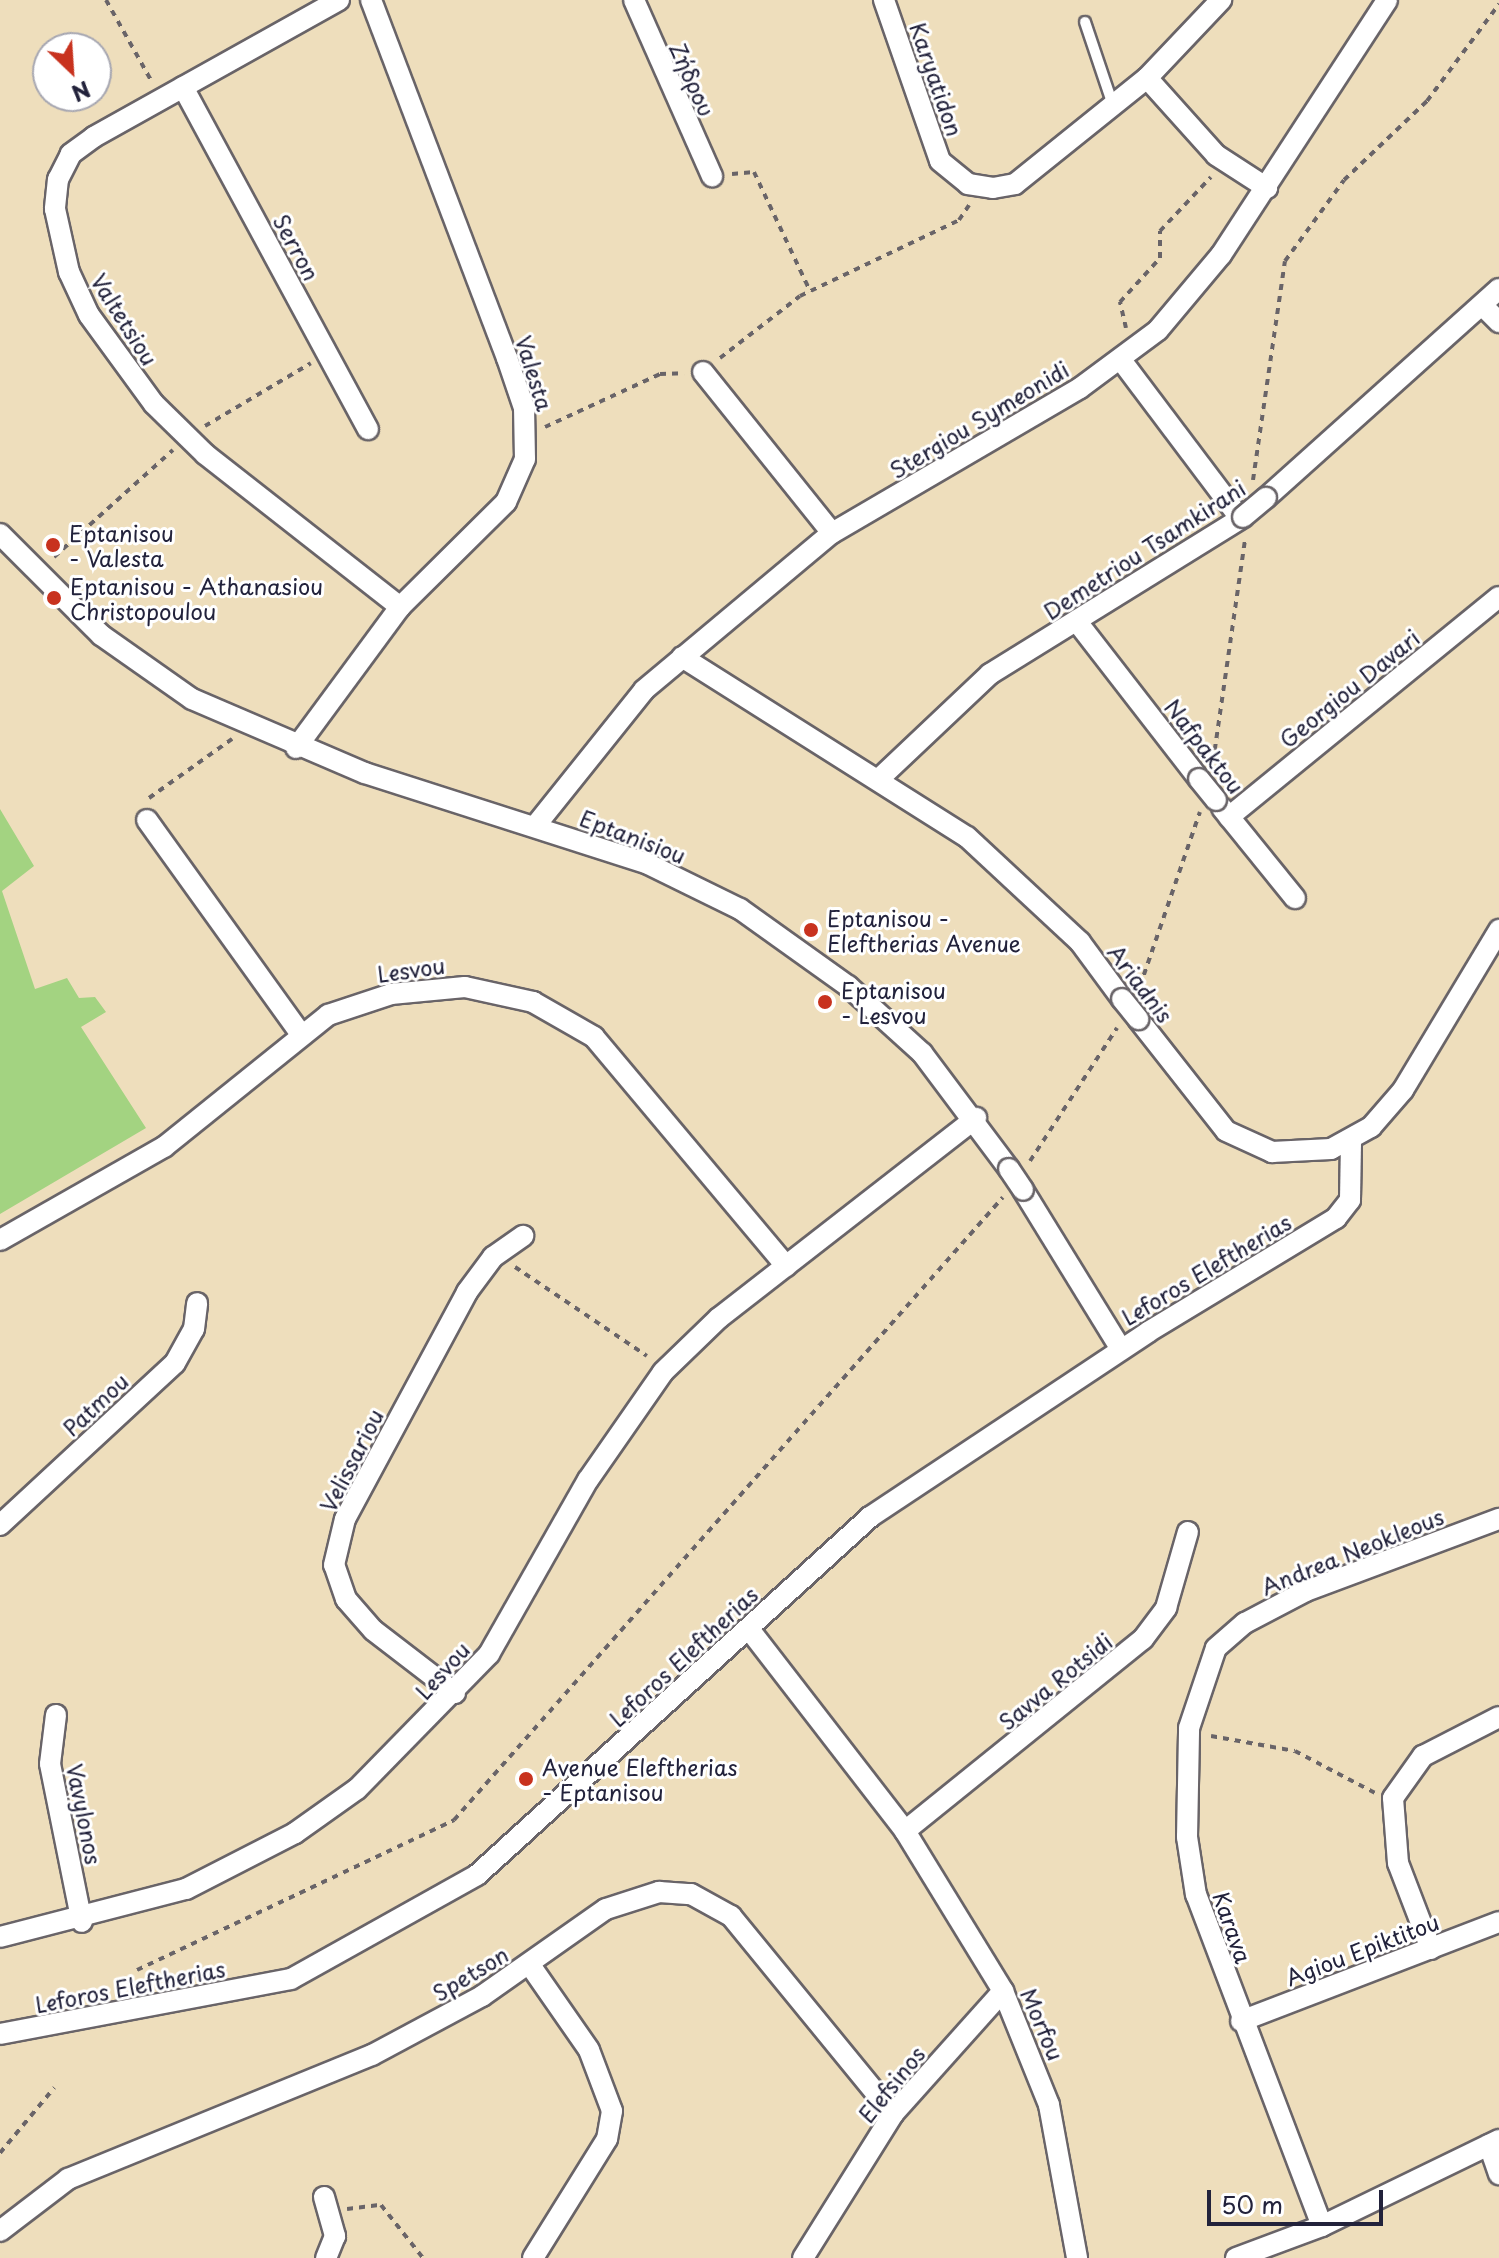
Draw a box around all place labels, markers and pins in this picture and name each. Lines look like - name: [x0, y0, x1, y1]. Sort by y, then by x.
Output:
- place label: Eptanisou - Valesta: [69, 519, 174, 570]
- marker: Eptanisou - Valesta: [44, 536, 62, 554]
- place label: Eptanisou - Athanasiou Christopoulou: [70, 572, 323, 624]
- marker: Eptanisou - Athanasiou Christopoulou: [45, 589, 63, 607]
- place label: Eptanisou - Eleftherias Avenue: [827, 904, 1022, 956]
- marker: Eptanisou - Eleftherias Avenue: [802, 921, 820, 939]
- place label: Eptanisou - Lesvou: [841, 976, 946, 1028]
- marker: Eptanisou - Lesvou: [816, 993, 834, 1011]
- place label: Avenue Eleftherias - Eptanisou: [542, 1753, 737, 1804]
- marker: Avenue Eleftherias - Eptanisou: [517, 1770, 535, 1788]

